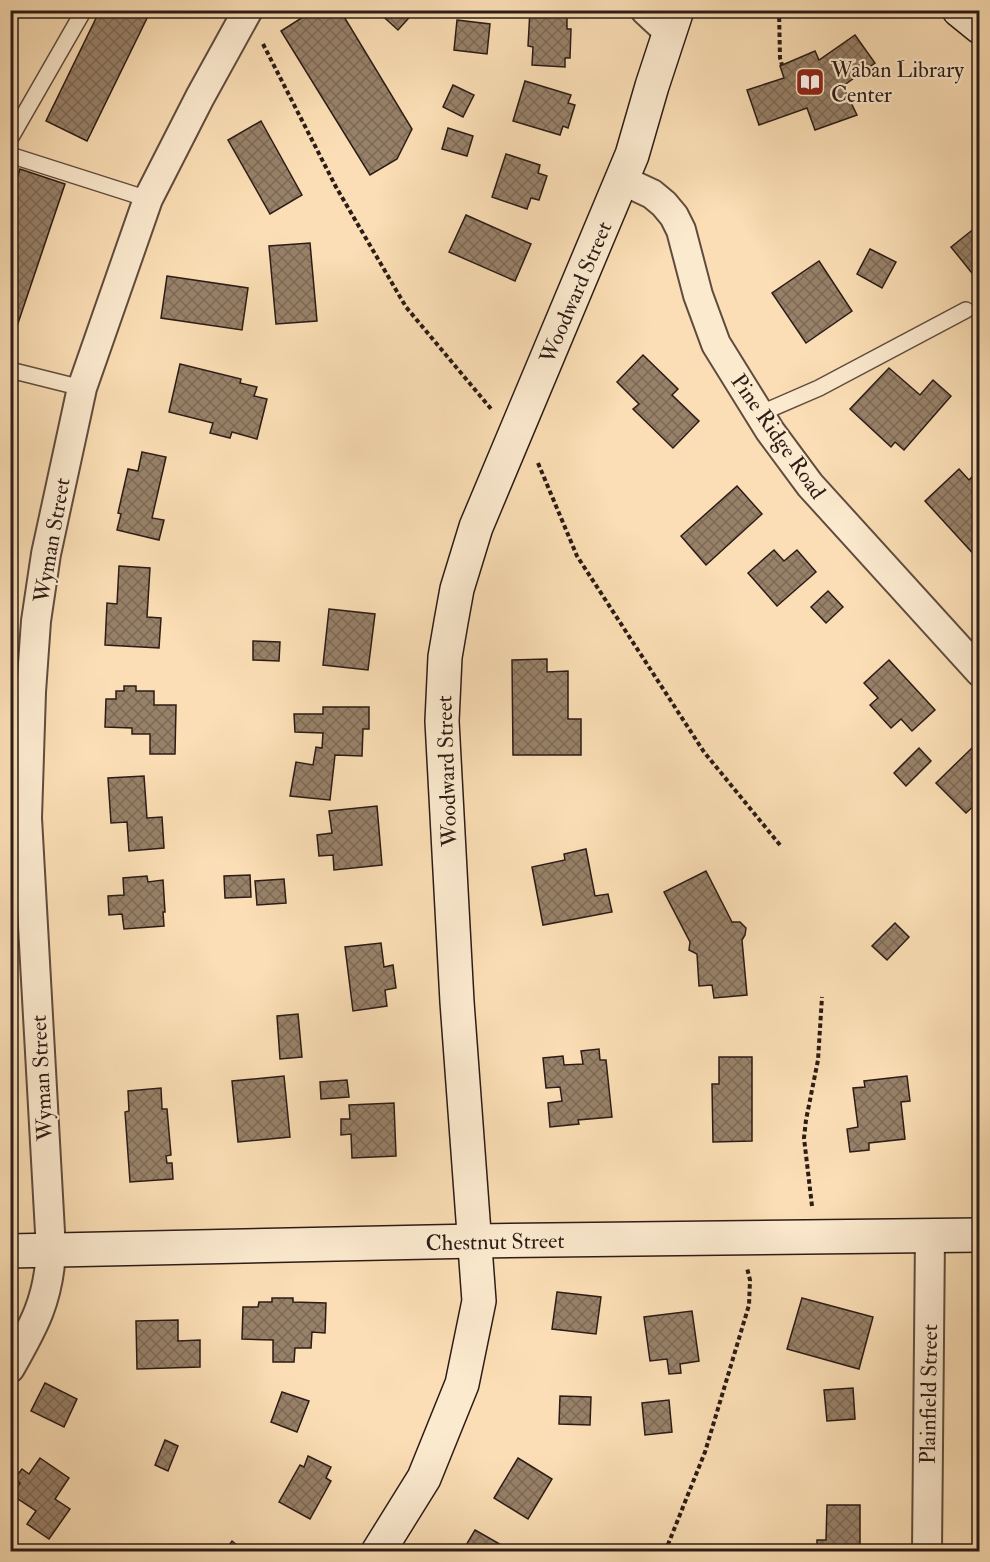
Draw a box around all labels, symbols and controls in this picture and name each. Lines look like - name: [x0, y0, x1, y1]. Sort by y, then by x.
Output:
- place label: Waban Library Center: [830, 56, 964, 109]
- library icon: Waban Library Center: [794, 66, 826, 98]
- street label: Woodward Street: [533, 217, 618, 368]
- street label: Pine Ridge Road: [725, 368, 832, 505]
- street label: Wyman Street: [27, 476, 77, 606]
- street label: Woodward Street: [430, 695, 464, 848]
- street label: Wyman Street: [25, 1014, 59, 1143]
- street label: Chestnut Street: [425, 1227, 565, 1257]
- street label: Plainfield Street: [914, 1324, 944, 1464]

